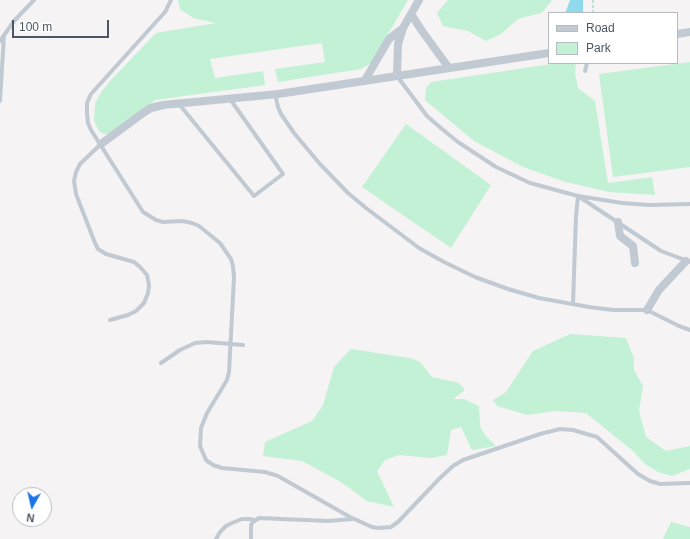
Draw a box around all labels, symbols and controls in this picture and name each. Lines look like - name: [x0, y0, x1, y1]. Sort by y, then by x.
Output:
- scale bar: [14, 12, 111, 38]
- legend: [548, 12, 678, 64]
- text: 100 m: [19, 20, 52, 34]
- text: Road: [586, 21, 615, 35]
- text: Park: [586, 41, 611, 55]
- north arrow: [12, 487, 52, 527]
- text: N: [26, 511, 35, 524]

